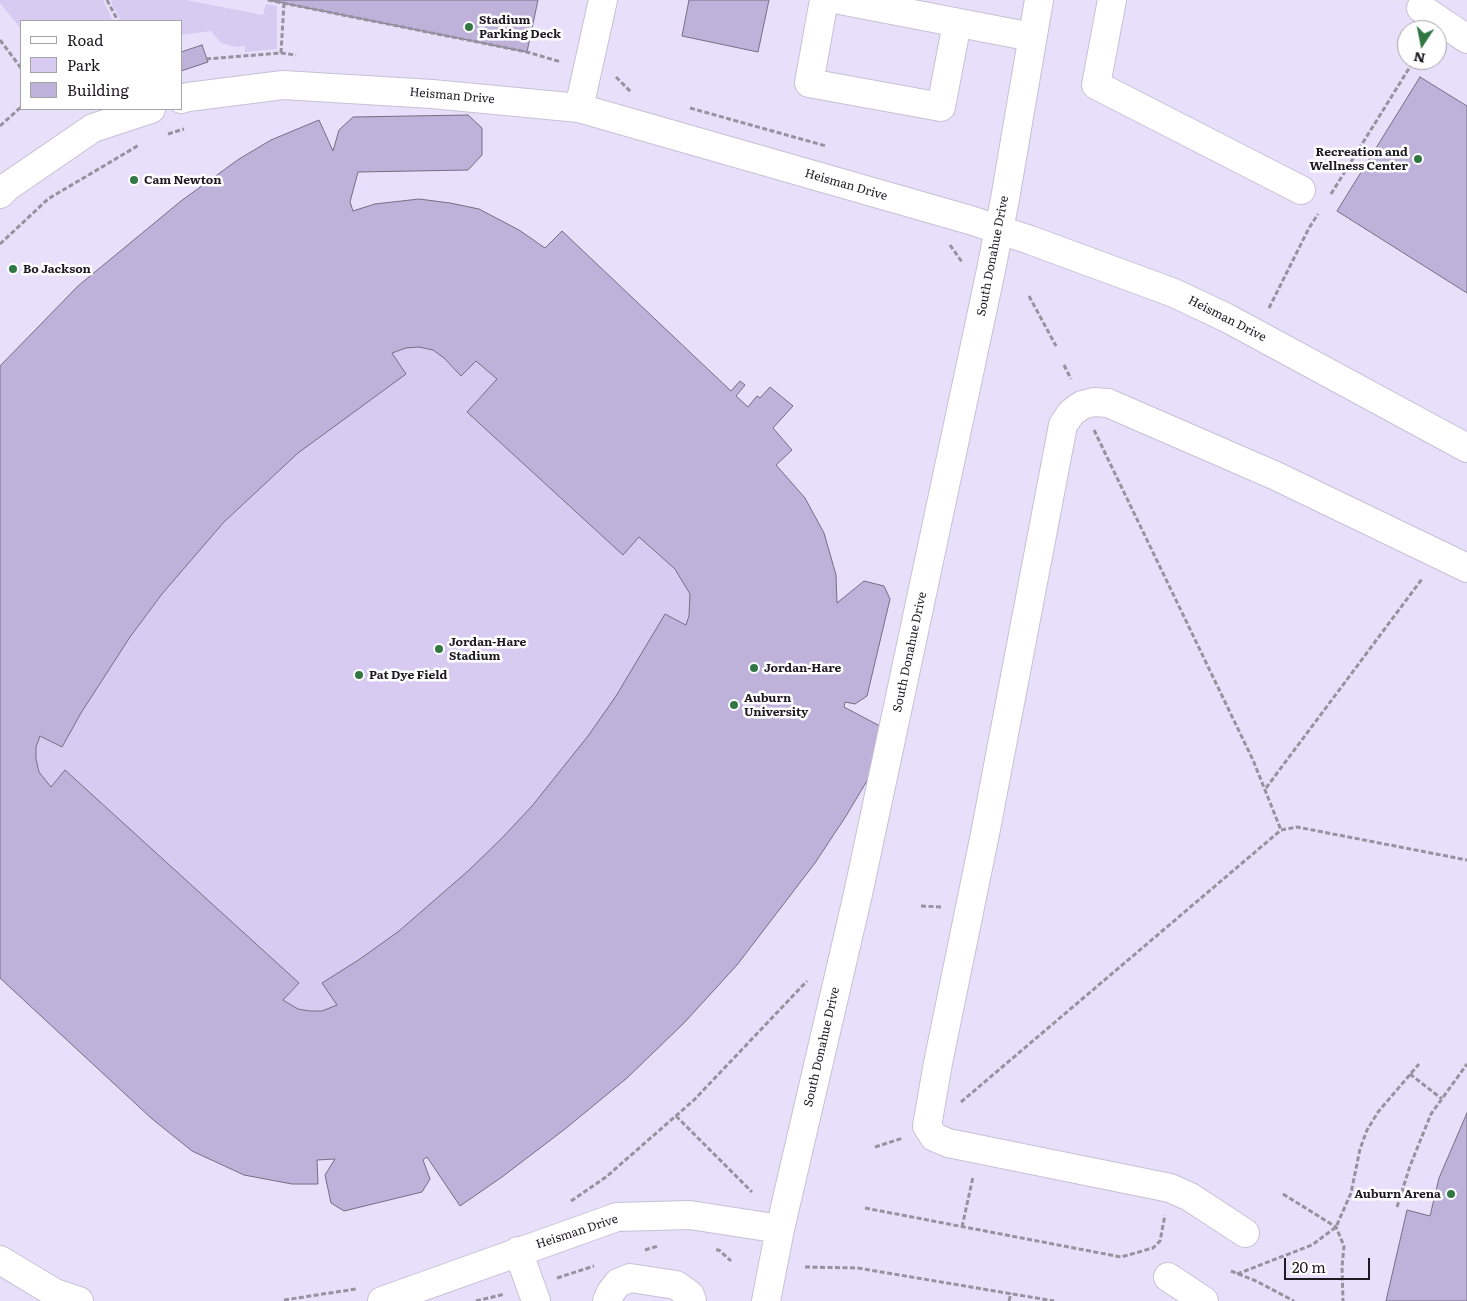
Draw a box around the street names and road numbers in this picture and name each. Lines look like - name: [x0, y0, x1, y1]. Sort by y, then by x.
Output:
- street label: Heisman Drive: [409, 85, 495, 107]
- street label: Heisman Drive: [803, 166, 889, 204]
- street label: South Donahue Drive: [974, 194, 1012, 318]
- street label: Heisman Drive: [1186, 293, 1268, 345]
- street label: South Donahue Drive: [890, 591, 930, 713]
- street label: South Donahue Drive: [801, 986, 843, 1108]
- street label: Heisman Drive: [534, 1212, 620, 1252]

